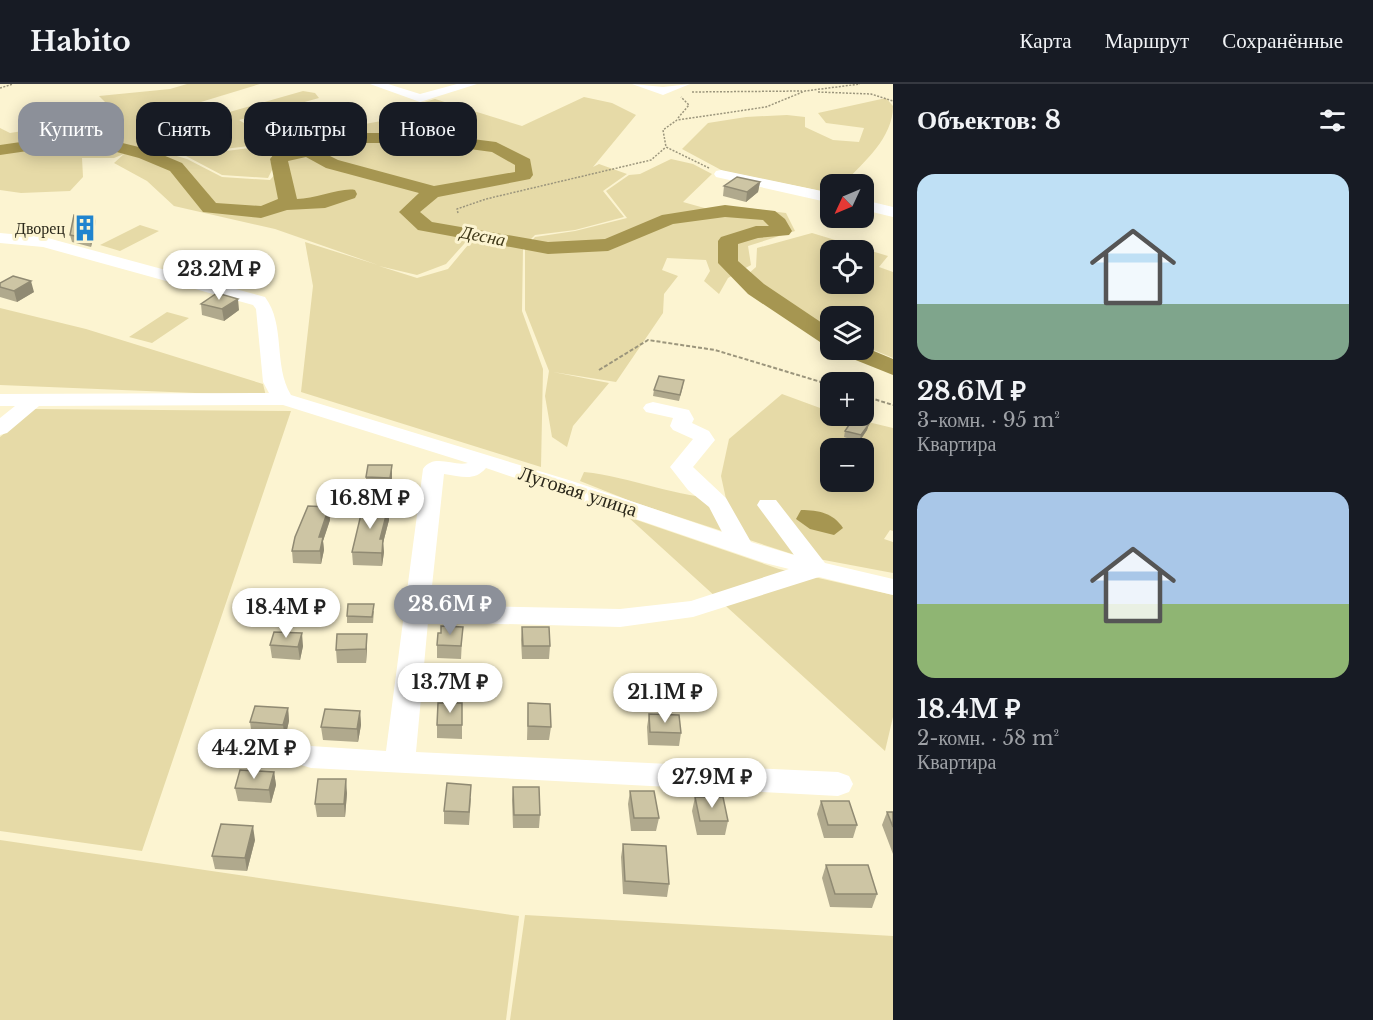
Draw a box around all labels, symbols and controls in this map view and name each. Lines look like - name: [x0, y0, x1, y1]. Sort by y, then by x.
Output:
- text: Habito: [30, 24, 131, 59]
- text: Карта: [1020, 28, 1072, 54]
- text: Маршрут: [1105, 28, 1189, 54]
- text: Сохранённые: [1222, 28, 1343, 54]
- chip: Купить: [18, 102, 124, 156]
- chip: Снять: [136, 102, 232, 156]
- chip: Фильтры: [244, 102, 367, 156]
- chip: Новое: [379, 102, 477, 156]
- text: Объектов: 8: [917, 104, 1061, 136]
- icon: filters: [1316, 104, 1349, 137]
- north arrow: [820, 174, 874, 228]
- map controls: [820, 174, 874, 492]
- building icon: Дворец: [70, 213, 100, 243]
- icon: home: [1079, 213, 1187, 321]
- place label: Дворец: [15, 218, 65, 238]
- water label: Десна: [457, 221, 507, 251]
- button: locate: [820, 240, 874, 294]
- pin: 23.2M ₽: [164, 250, 274, 301]
- text: 23.2M ₽: [177, 257, 261, 281]
- button: layers: [820, 306, 874, 360]
- button: +: [820, 372, 874, 426]
- text: 28.6M ₽: [917, 375, 1026, 407]
- text: 3-комн. · 95 m²: [917, 408, 1060, 432]
- text: Квартира: [917, 432, 996, 456]
- button: −: [820, 438, 874, 492]
- street label: Луговая улица: [516, 461, 640, 521]
- pin: 16.8M ₽: [315, 479, 425, 530]
- text: 16.8M ₽: [330, 486, 410, 510]
- icon: home: [1079, 531, 1187, 639]
- pin: 28.6M ₽: [395, 585, 505, 636]
- pin: 18.4M ₽: [231, 588, 341, 639]
- text: 28.6M ₽: [408, 592, 492, 616]
- text: 18.4M ₽: [246, 595, 326, 619]
- pin: 13.7M ₽: [395, 663, 505, 714]
- text: 13.7M ₽: [412, 670, 488, 694]
- pin: 21.1M ₽: [610, 673, 720, 724]
- text: 21.1M ₽: [627, 680, 703, 704]
- text: 18.4M ₽: [917, 693, 1021, 725]
- text: 2-комн. · 58 m²: [917, 726, 1059, 750]
- pin: 44.2M ₽: [199, 729, 309, 780]
- text: 44.2M ₽: [212, 736, 296, 760]
- text: Квартира: [917, 750, 996, 774]
- pin: 27.9M ₽: [657, 758, 767, 809]
- text: 27.9M ₽: [672, 765, 752, 789]

